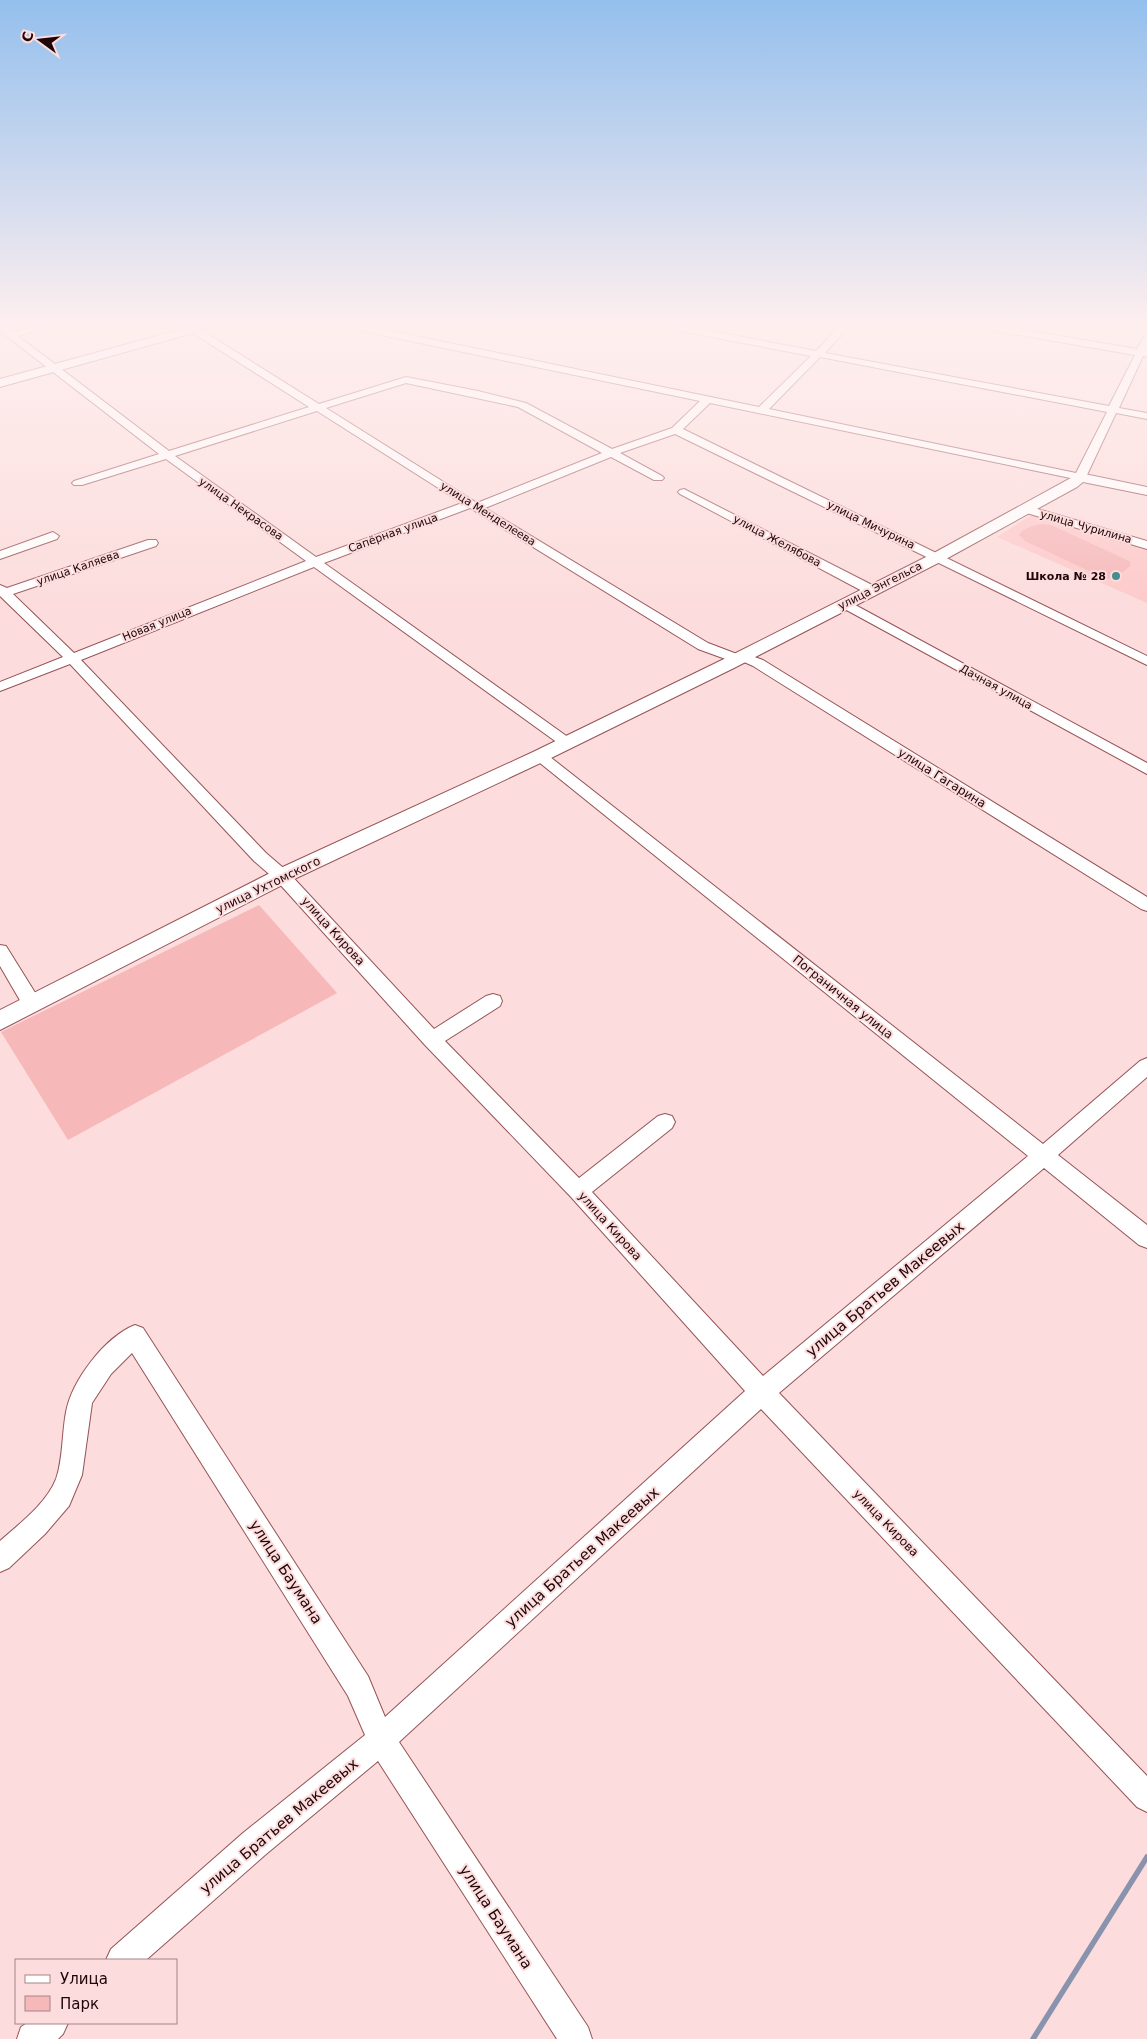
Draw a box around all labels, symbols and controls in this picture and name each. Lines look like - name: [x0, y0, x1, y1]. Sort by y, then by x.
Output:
- north arrow: [15, 15, 65, 65]
- text: С: [18, 30, 37, 44]
- street label: улица Некрасова: [196, 475, 286, 543]
- street label: улица Менделеева: [438, 479, 538, 549]
- street label: улица Мичурина: [825, 498, 917, 552]
- street label: улица Чурилина: [1039, 508, 1133, 546]
- street label: Сапёрная улица: [346, 511, 440, 555]
- street label: улица Желябова: [731, 512, 823, 570]
- street label: улица Каляева: [35, 548, 121, 588]
- street label: улица Энгельса: [836, 559, 924, 613]
- place label: Школа № 28: [1026, 570, 1106, 583]
- marker: Школа № 28: [1110, 570, 1122, 582]
- street label: Новая улица: [121, 604, 193, 644]
- street label: Дачная улица: [958, 662, 1034, 712]
- street label: улица Гагарина: [896, 745, 988, 811]
- street label: улица Ухтомского: [213, 854, 323, 916]
- street label: улица Кирова: [298, 894, 368, 968]
- street label: Пограничная улица: [790, 952, 896, 1042]
- street label: улица Кирова: [575, 1189, 645, 1263]
- street label: улица Братьев Макеевых: [802, 1217, 968, 1360]
- street label: улица Братьев Макеевых: [501, 1483, 663, 1631]
- street label: улица Кирова: [851, 1487, 921, 1559]
- street label: улица Баумана: [246, 1517, 326, 1627]
- street label: улица Братьев Макеевых: [196, 1754, 362, 1897]
- street label: улица Баумана: [456, 1862, 536, 1972]
- legend: [15, 1959, 178, 2024]
- text: Улица: [60, 1970, 108, 1988]
- text: Парк: [60, 1995, 99, 2013]

